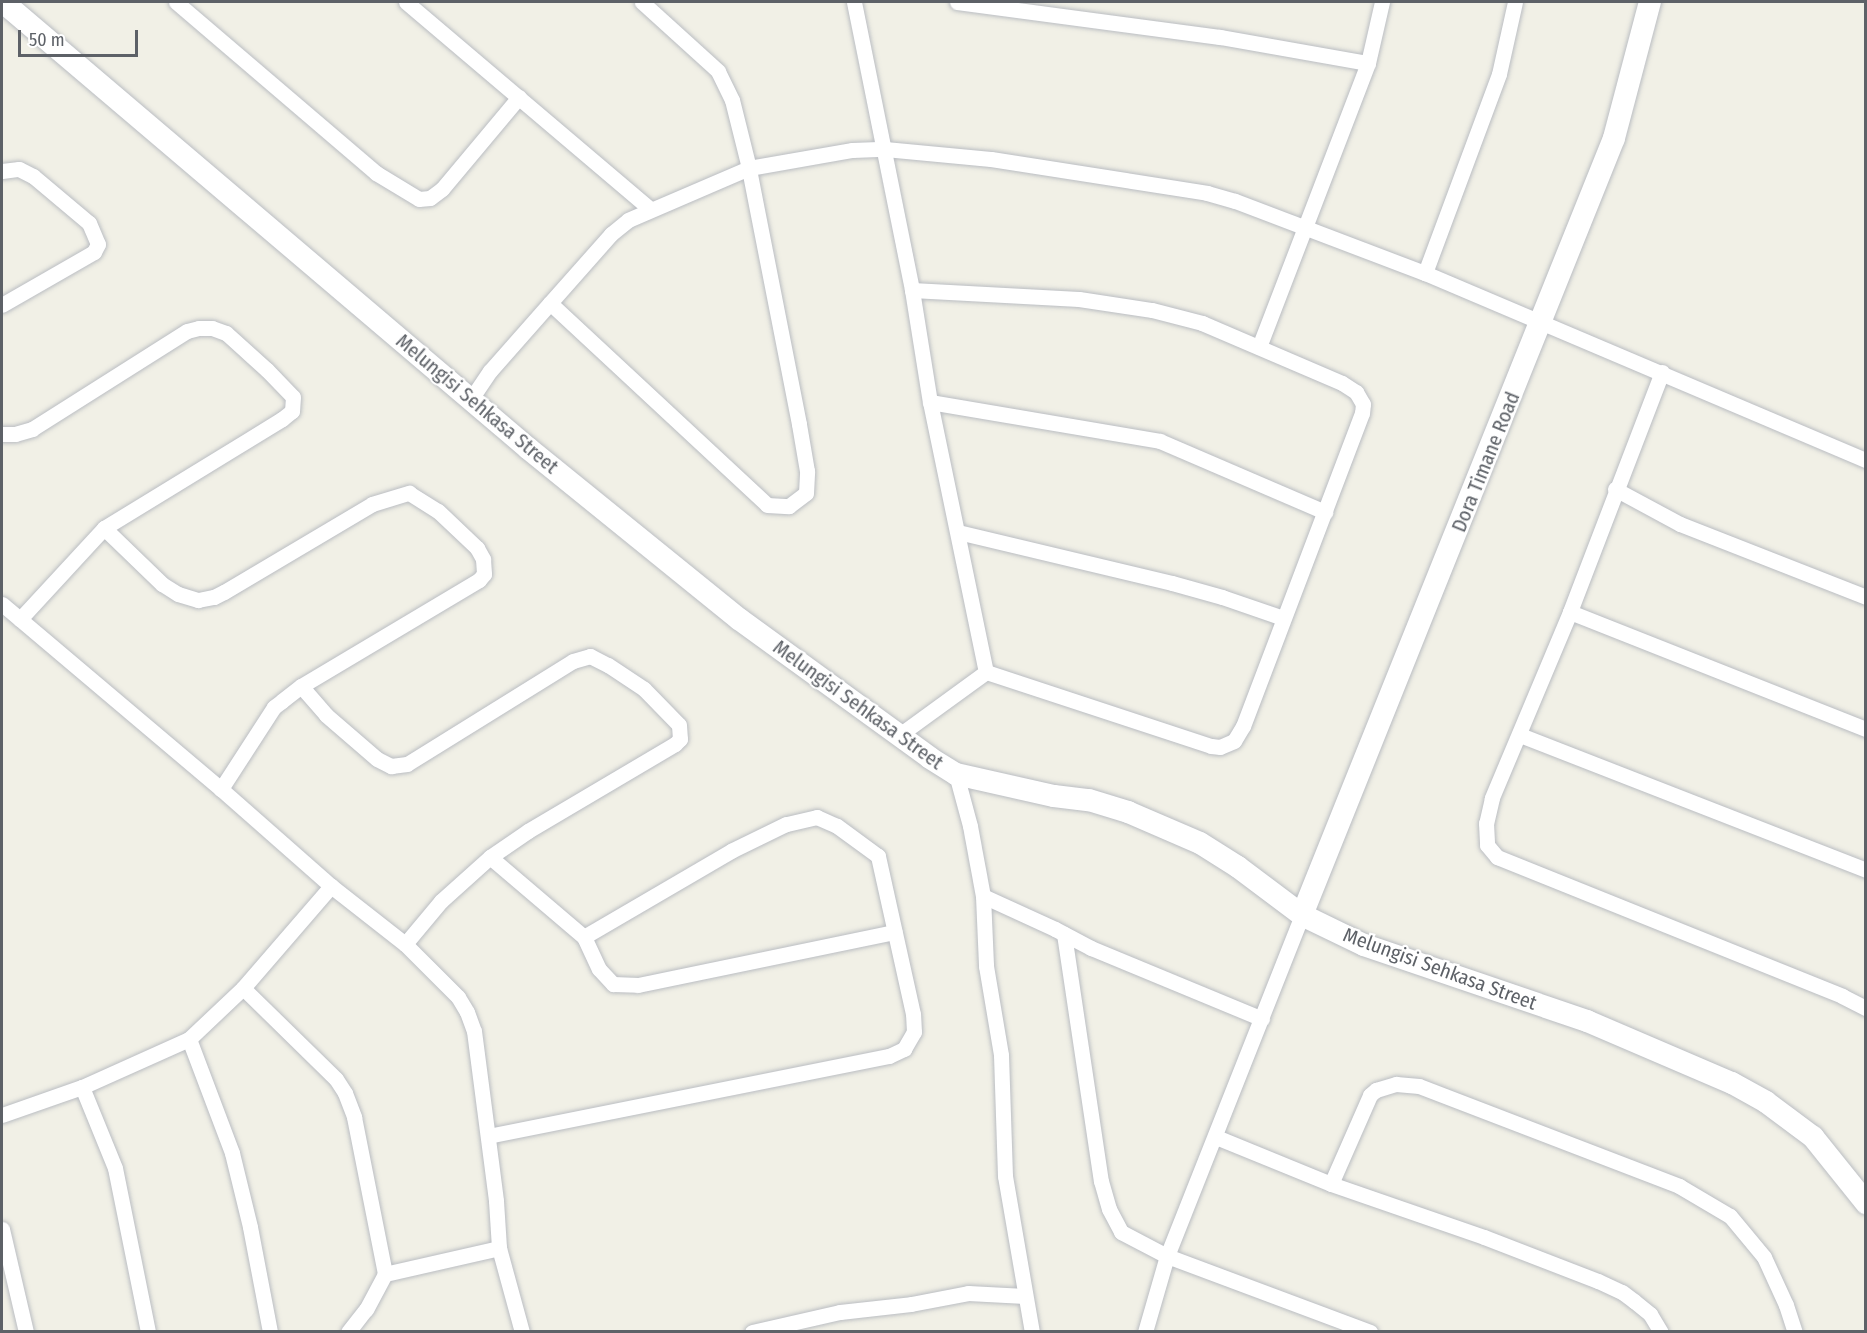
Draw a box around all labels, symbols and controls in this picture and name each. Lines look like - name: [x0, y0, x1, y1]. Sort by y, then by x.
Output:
- scale bar: [21, 18, 141, 56]
- text: 50 m: [29, 29, 65, 51]
- street label: Melungisi Sehkasa Street: [391, 329, 563, 479]
- street label: Dora Timane Road: [1447, 388, 1525, 536]
- street label: Melungisi Sehkasa Street: [768, 635, 948, 775]
- street label: Melungisi Sehkasa Street: [1340, 923, 1540, 1015]

